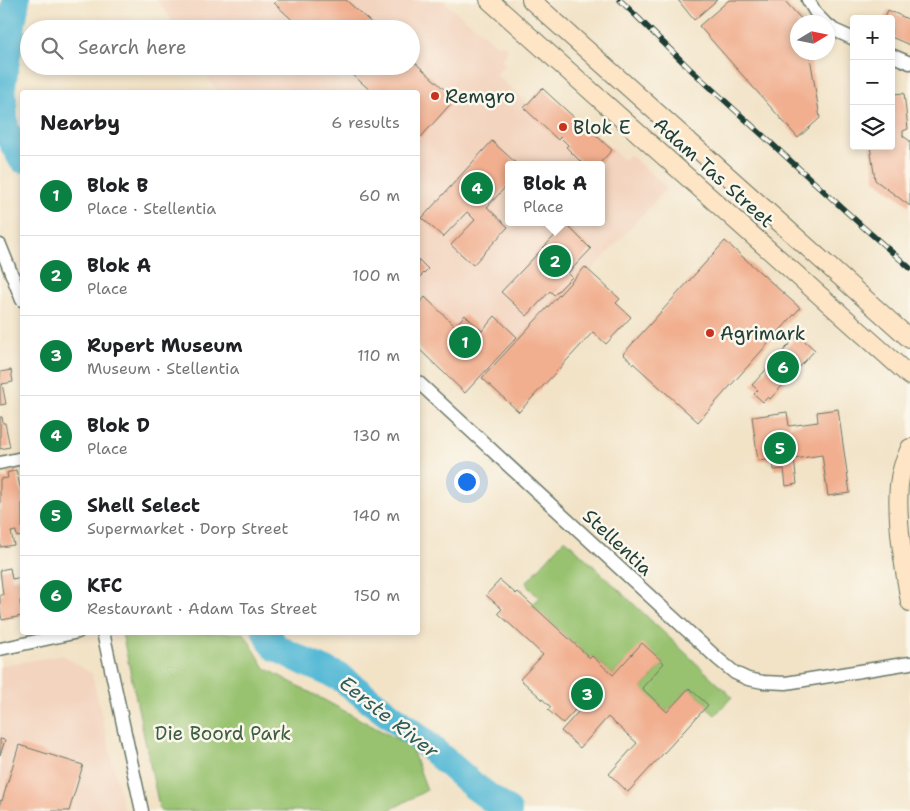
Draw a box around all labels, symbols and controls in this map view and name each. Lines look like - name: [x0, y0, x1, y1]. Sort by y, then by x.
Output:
- north arrow: [790, 15, 835, 60]
- map controls: [850, 15, 895, 150]
- button: +: [850, 15, 895, 60]
- search box: [20, 20, 420, 75]
- icon: search: [38, 34, 66, 62]
- text: Search here: [78, 35, 187, 60]
- button: −: [850, 60, 895, 105]
- place label: Remgro: [445, 84, 515, 109]
- marker: Remgro: [429, 90, 441, 102]
- button: layers: [850, 105, 895, 150]
- text: Nearby: [40, 109, 120, 137]
- text: 6 results: [331, 112, 400, 133]
- street label: Adam Tas Street: [648, 112, 779, 233]
- place label: Blok E: [573, 115, 631, 140]
- marker: Blok E: [557, 121, 569, 133]
- popup: [505, 161, 605, 226]
- pin: 4: [461, 169, 493, 207]
- text: Blok A: [523, 171, 587, 196]
- text: Blok B: [87, 173, 148, 198]
- text: 1: [52, 185, 60, 206]
- text: 60 m: [359, 185, 400, 206]
- text: Place: [523, 196, 564, 217]
- text: Place · Stellentia: [87, 198, 216, 219]
- pin: 2: [539, 242, 571, 280]
- text: Blok A: [87, 253, 151, 278]
- text: 2: [50, 265, 62, 286]
- text: 100 m: [352, 265, 400, 286]
- text: Place: [87, 278, 128, 299]
- place label: Agrimark: [720, 321, 806, 346]
- pin: 1: [449, 323, 481, 361]
- marker: Agrimark: [704, 327, 716, 339]
- text: Rupert Museum: [87, 333, 242, 358]
- text: 3: [50, 345, 62, 366]
- text: 110 m: [357, 345, 400, 366]
- pin: 6: [767, 348, 799, 386]
- text: Museum · Stellentia: [87, 358, 239, 379]
- text: Blok D: [87, 413, 150, 438]
- text: 4: [50, 425, 62, 446]
- text: 130 m: [353, 425, 400, 446]
- pin: 5: [764, 429, 796, 467]
- text: Place: [87, 438, 128, 459]
- your location: [454, 469, 480, 495]
- text: Shell Select: [87, 493, 200, 518]
- street label: Stellentia: [577, 504, 658, 581]
- text: 5: [51, 505, 61, 526]
- text: 140 m: [353, 505, 400, 526]
- text: Supermarket · Dorp Street: [87, 518, 289, 539]
- text: KFC: [87, 573, 123, 598]
- text: 6: [50, 585, 62, 606]
- text: 150 m: [353, 585, 400, 606]
- text: Restaurant · Adam Tas Street: [87, 598, 317, 619]
- water label: Eerste River: [334, 670, 444, 764]
- pin: 3: [571, 675, 603, 713]
- park label: Die Boord Park: [155, 721, 291, 746]

